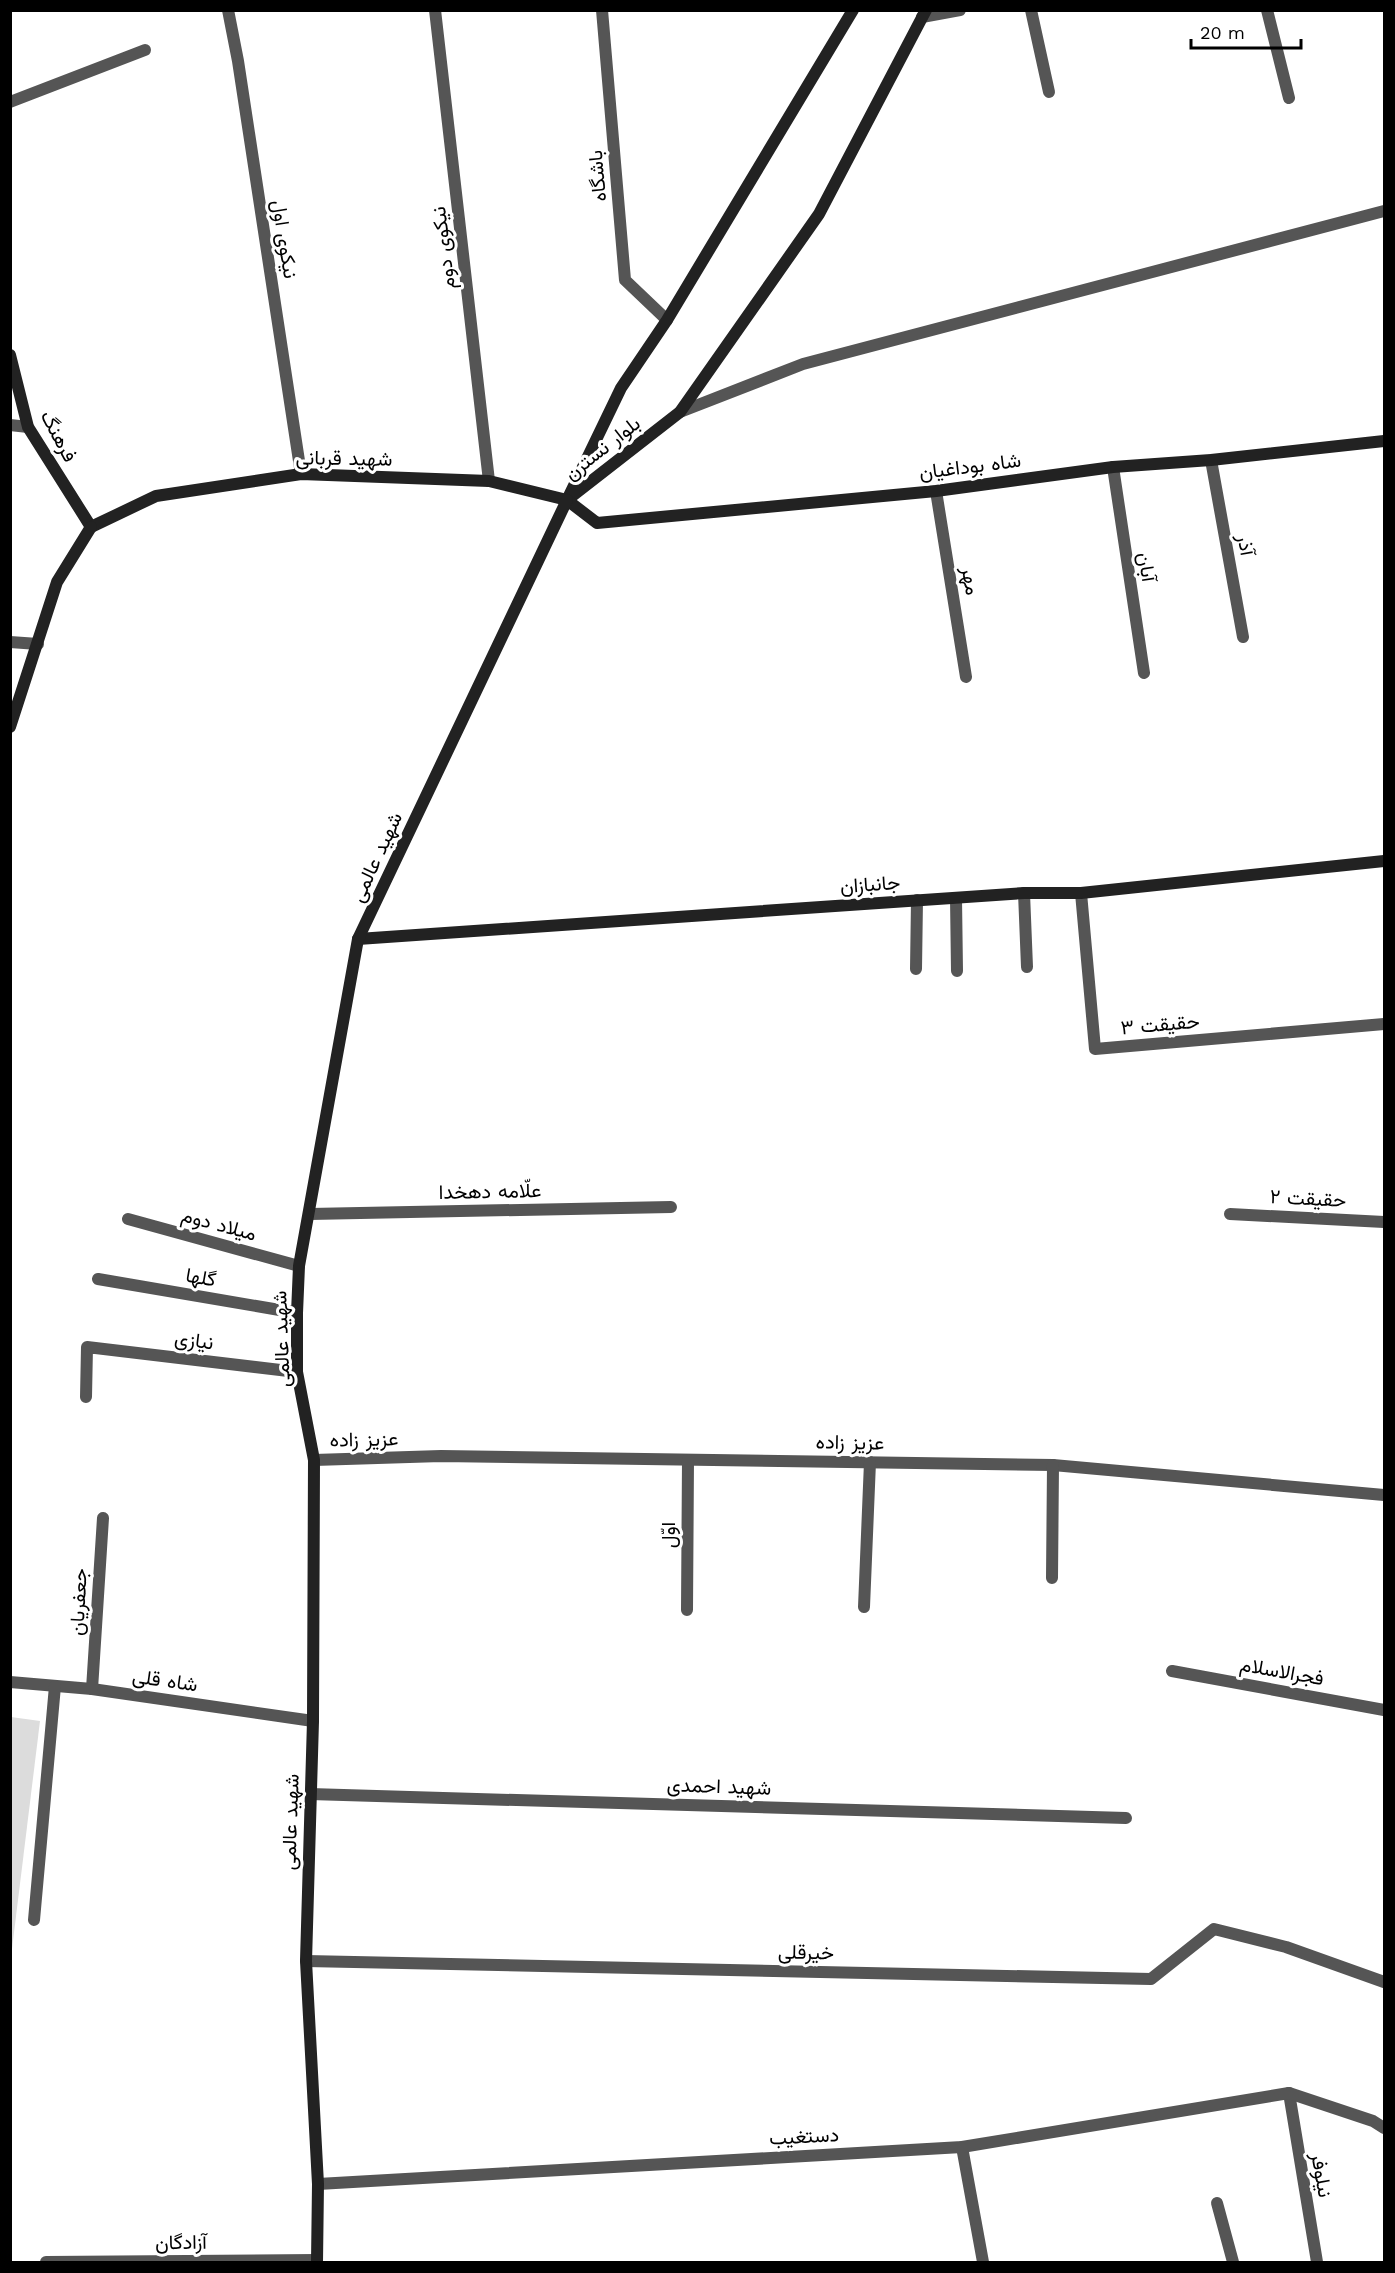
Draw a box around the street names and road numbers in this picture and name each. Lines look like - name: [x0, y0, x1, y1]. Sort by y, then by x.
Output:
- street label: باشگاه: [583, 149, 611, 203]
- street label: نیکوی اول: [266, 198, 303, 280]
- street label: نیکوی دوم: [426, 205, 461, 291]
- street label: فرهنگ: [35, 406, 82, 466]
- street label: بلوار نسترن: [559, 411, 645, 486]
- street label: شهید قربانی: [295, 445, 393, 472]
- street label: شاه بوداغیان: [918, 448, 1023, 485]
- street label: آذر: [1231, 532, 1260, 559]
- street label: آبان: [1133, 551, 1161, 585]
- street label: مهر: [956, 564, 985, 597]
- street label: شهید عالمی: [345, 808, 408, 906]
- street label: جانبازان: [839, 870, 901, 899]
- street label: حقیقت ۳: [1120, 1009, 1200, 1039]
- street label: علّامه دهخدا: [438, 1178, 542, 1204]
- street label: حقیقت ۲: [1269, 1184, 1347, 1212]
- street label: میلاد دوم: [179, 1202, 259, 1246]
- street label: گلها: [184, 1263, 218, 1292]
- street label: شهید عالمی: [267, 1290, 296, 1388]
- street label: نیازی: [173, 1326, 215, 1355]
- street label: عزیز زاده: [329, 1426, 399, 1453]
- street label: عزیز زاده: [815, 1429, 885, 1456]
- street label: اوّل: [656, 1522, 681, 1548]
- street label: جعفریان: [64, 1568, 93, 1636]
- street label: فجرالاسلام: [1238, 1652, 1326, 1691]
- street label: شاه قلی: [131, 1664, 199, 1696]
- street label: شهید احمدی: [666, 1772, 772, 1801]
- street label: شهید عالمی: [276, 1773, 305, 1871]
- street label: خیرقلی: [778, 1940, 834, 1965]
- street label: دستغیب: [769, 2122, 839, 2150]
- street label: نیلوفر: [1305, 2150, 1338, 2199]
- street label: آزادگان: [155, 2230, 208, 2255]

